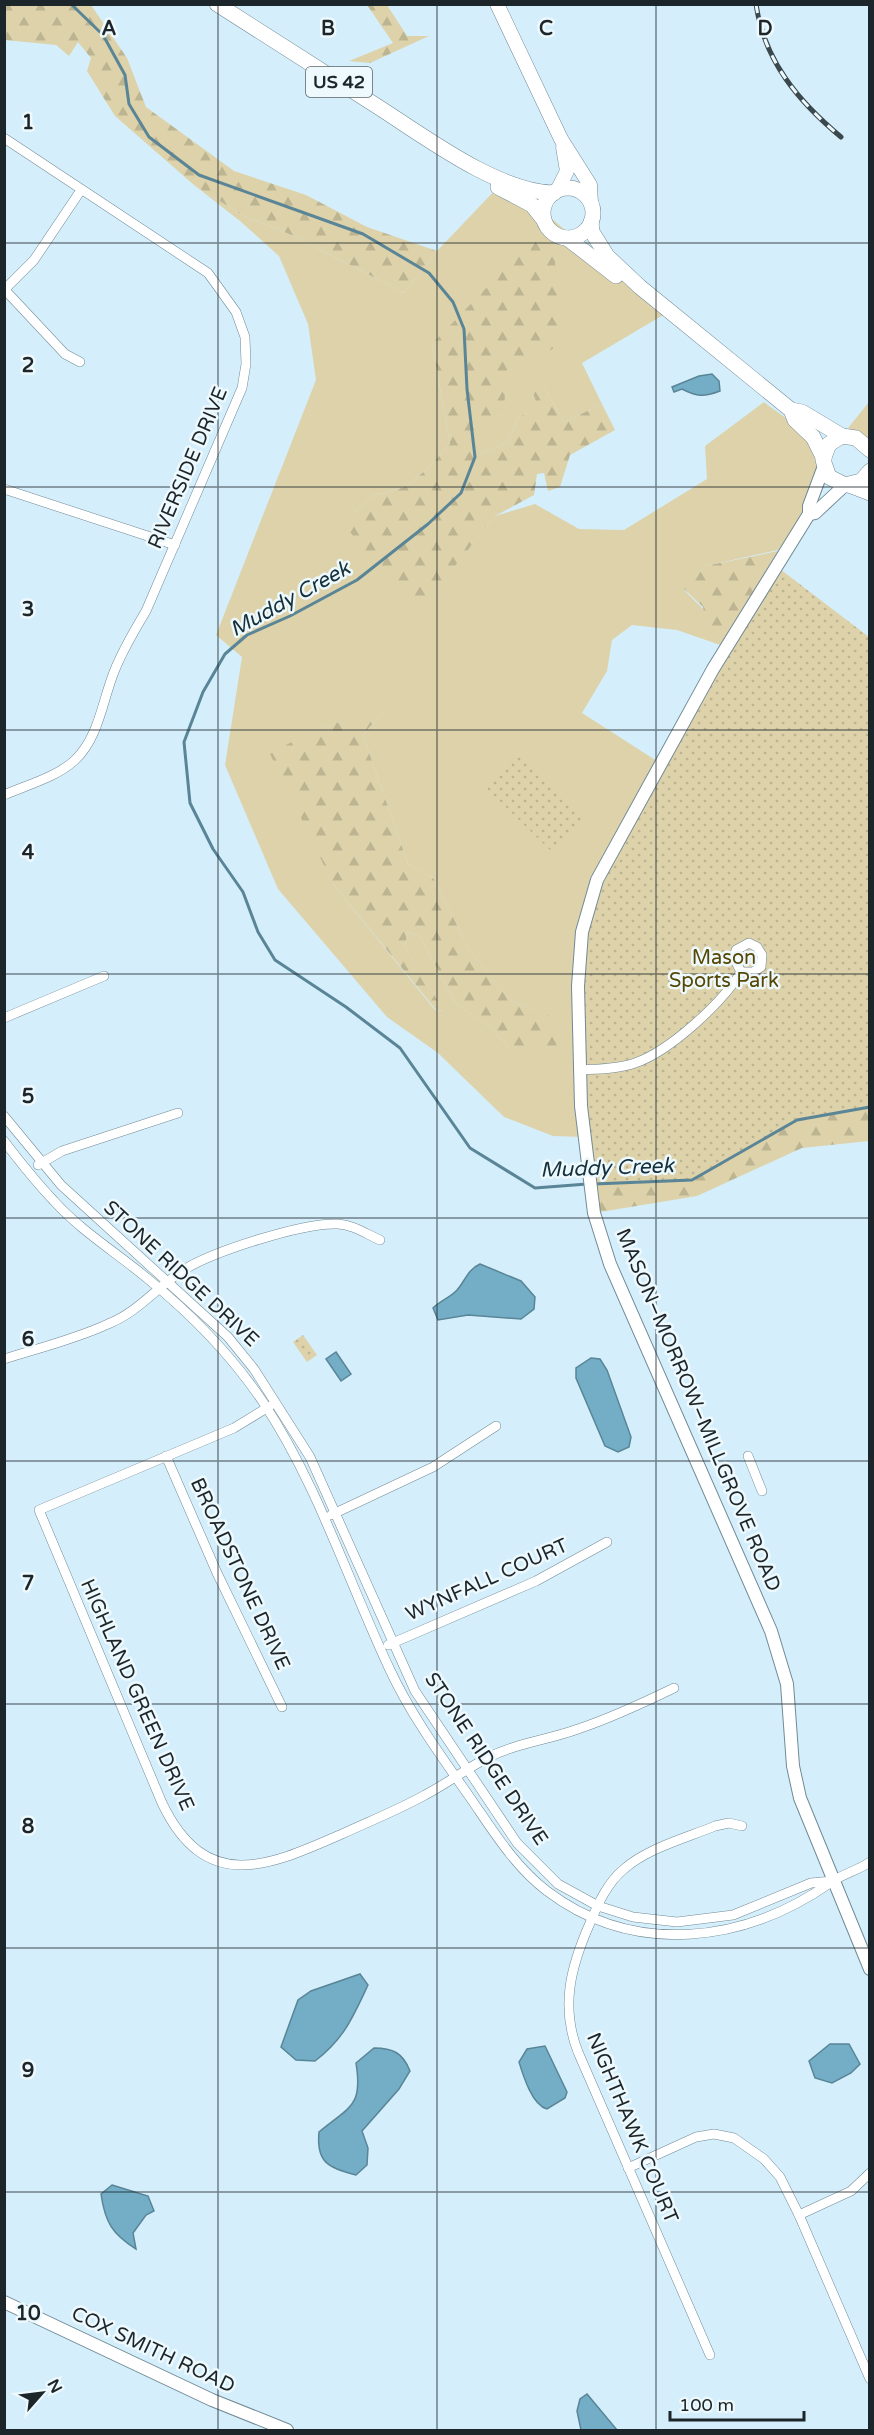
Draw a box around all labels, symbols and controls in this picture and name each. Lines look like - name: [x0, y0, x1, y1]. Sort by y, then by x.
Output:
- text: A: [102, 17, 117, 41]
- text: B: [321, 17, 335, 41]
- text: C: [539, 17, 553, 41]
- text: D: [757, 17, 773, 41]
- road number: US 42: [306, 67, 372, 97]
- text: 1: [22, 111, 34, 135]
- text: 2: [22, 354, 34, 378]
- street label: RIVERSIDE DRIVE: [143, 383, 233, 553]
- water label: Muddy Creek: [226, 555, 356, 642]
- text: 3: [22, 598, 34, 622]
- text: 4: [22, 841, 35, 865]
- park label: Mason Sports Park: [669, 946, 779, 993]
- text: 5: [22, 1085, 34, 1109]
- water label: Muddy Creek: [540, 1153, 676, 1183]
- street label: STONE RIDGE DRIVE: [99, 1196, 263, 1352]
- street label: MASON–MORROW–MILLGROVE ROAD: [610, 1225, 786, 1595]
- text: 6: [22, 1328, 34, 1352]
- street label: BROADSTONE DRIVE: [185, 1474, 295, 1674]
- street label: WYNFALL COURT: [402, 1533, 572, 1627]
- text: 7: [22, 1572, 34, 1596]
- street label: HIGHLAND GREEN DRIVE: [75, 1575, 199, 1815]
- street label: STONE RIDGE DRIVE: [419, 1668, 553, 1850]
- text: 8: [22, 1815, 34, 1839]
- street label: NIGHTHAWK COURT: [581, 2029, 683, 2227]
- text: 9: [22, 2059, 34, 2083]
- text: 10: [15, 2302, 41, 2326]
- street label: COX SMITH ROAD: [67, 2302, 239, 2398]
- north arrow: [12, 2363, 72, 2423]
- text: N: [43, 2376, 66, 2397]
- scale bar: [670, 2384, 804, 2422]
- text: 100 m: [679, 2394, 734, 2416]

